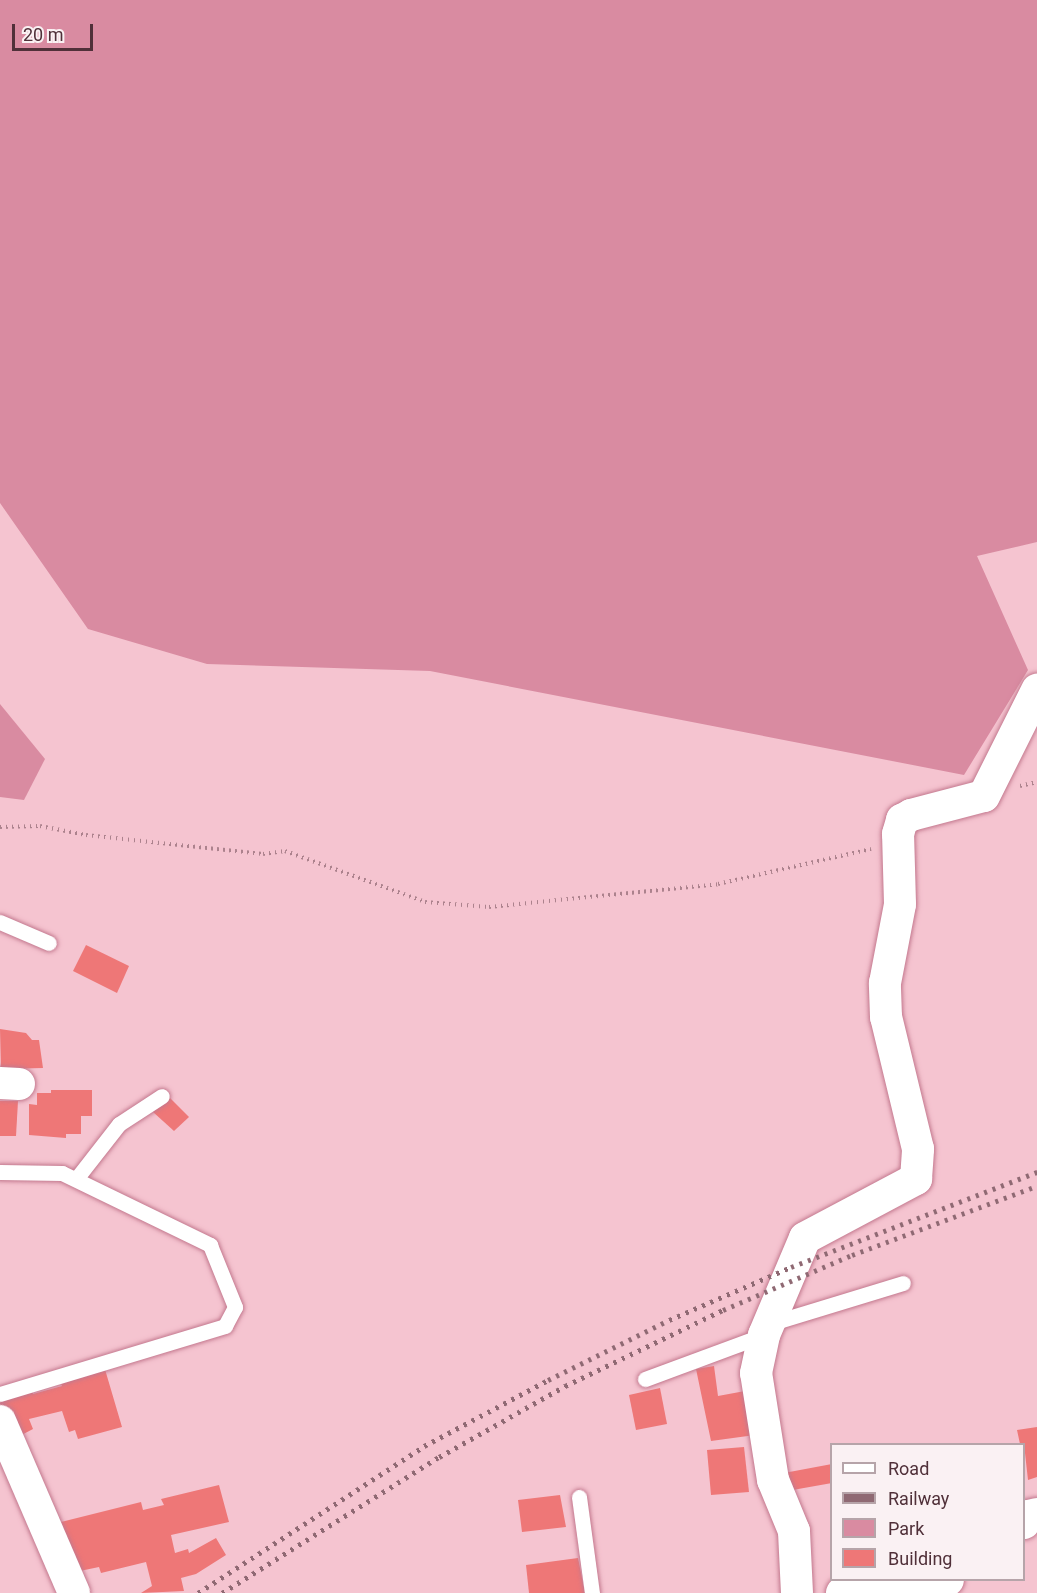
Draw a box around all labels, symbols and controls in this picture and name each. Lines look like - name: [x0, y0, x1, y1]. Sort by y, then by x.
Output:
- scale bar: [15, 12, 96, 50]
- text: 20 m: [23, 24, 63, 45]
- legend: [830, 1443, 1025, 1581]
- text: Road: [888, 1458, 929, 1479]
- text: Railway: [888, 1488, 949, 1509]
- text: Park: [888, 1518, 924, 1539]
- text: Building: [888, 1548, 952, 1569]

